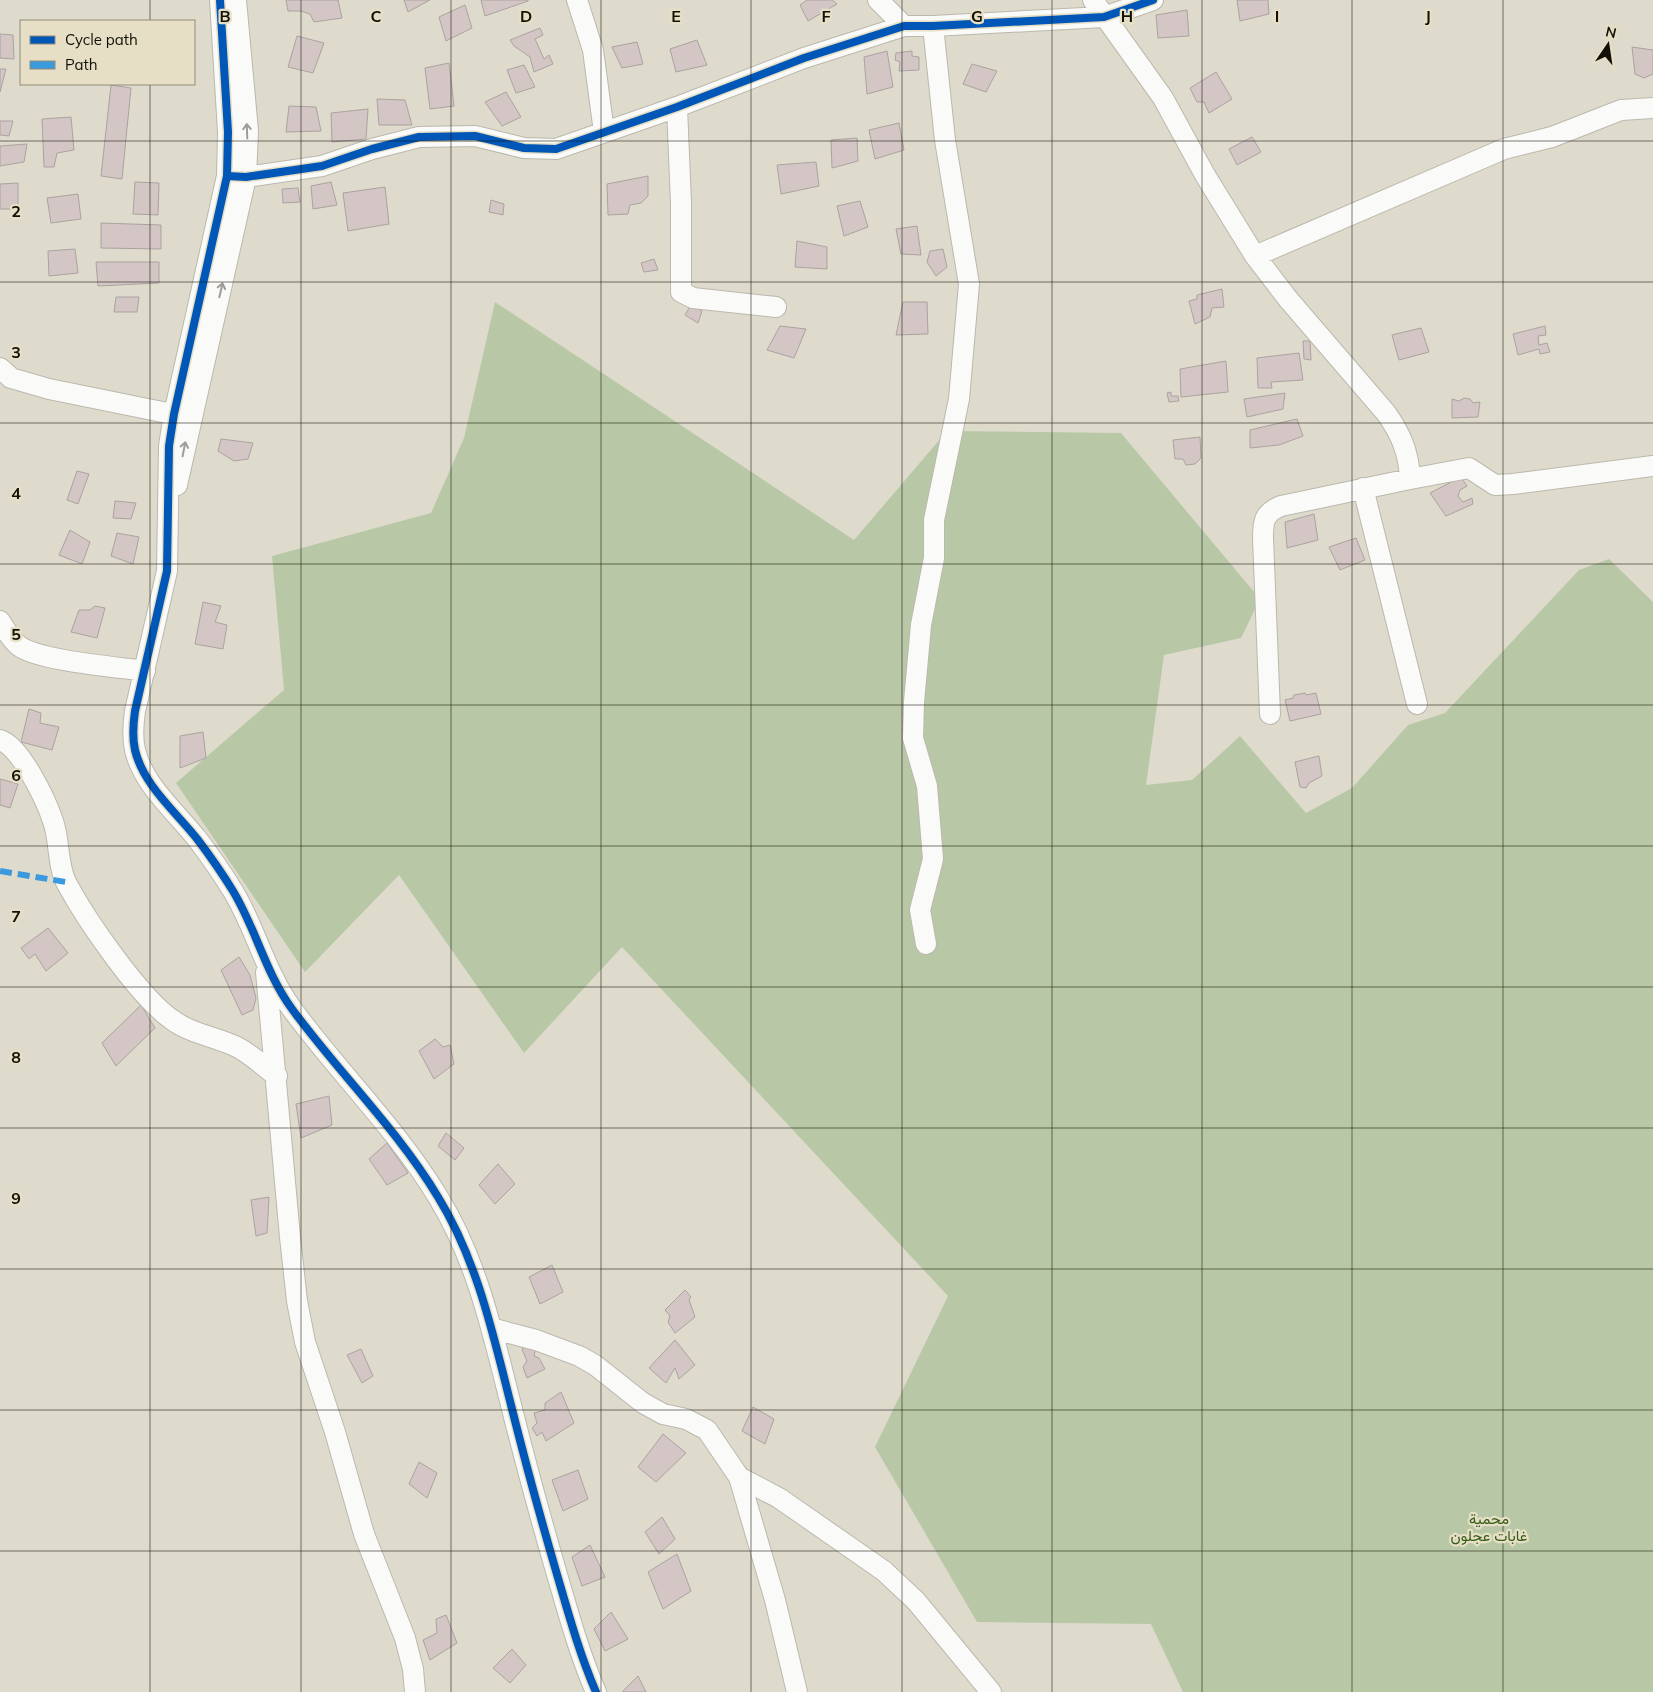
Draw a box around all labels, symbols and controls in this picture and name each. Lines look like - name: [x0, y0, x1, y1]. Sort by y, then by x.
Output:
- text: B: [219, 6, 231, 26]
- text: C: [371, 6, 382, 26]
- text: D: [520, 6, 532, 26]
- text: E: [671, 6, 681, 26]
- text: F: [821, 6, 831, 26]
- text: G: [971, 6, 983, 26]
- text: H: [1121, 6, 1133, 26]
- text: I: [1275, 6, 1279, 26]
- text: J: [1425, 6, 1431, 26]
- legend: [20, 20, 195, 85]
- north arrow: [1583, 20, 1633, 70]
- text: N: [1604, 22, 1618, 42]
- text: Cycle path: [65, 30, 138, 49]
- text: Path: [65, 55, 97, 74]
- one-way arrow: [242, 123, 252, 139]
- text: 2: [11, 201, 21, 221]
- one-way arrow: [217, 283, 226, 299]
- text: 3: [11, 342, 21, 362]
- one-way arrow: [180, 441, 189, 457]
- text: 4: [11, 483, 21, 503]
- text: 5: [11, 624, 21, 644]
- text: 6: [11, 765, 21, 785]
- text: 7: [11, 906, 21, 926]
- text: 8: [11, 1047, 21, 1067]
- text: 9: [11, 1188, 21, 1208]
- park label: محمية غابات عجلون: [1451, 1509, 1528, 1545]

